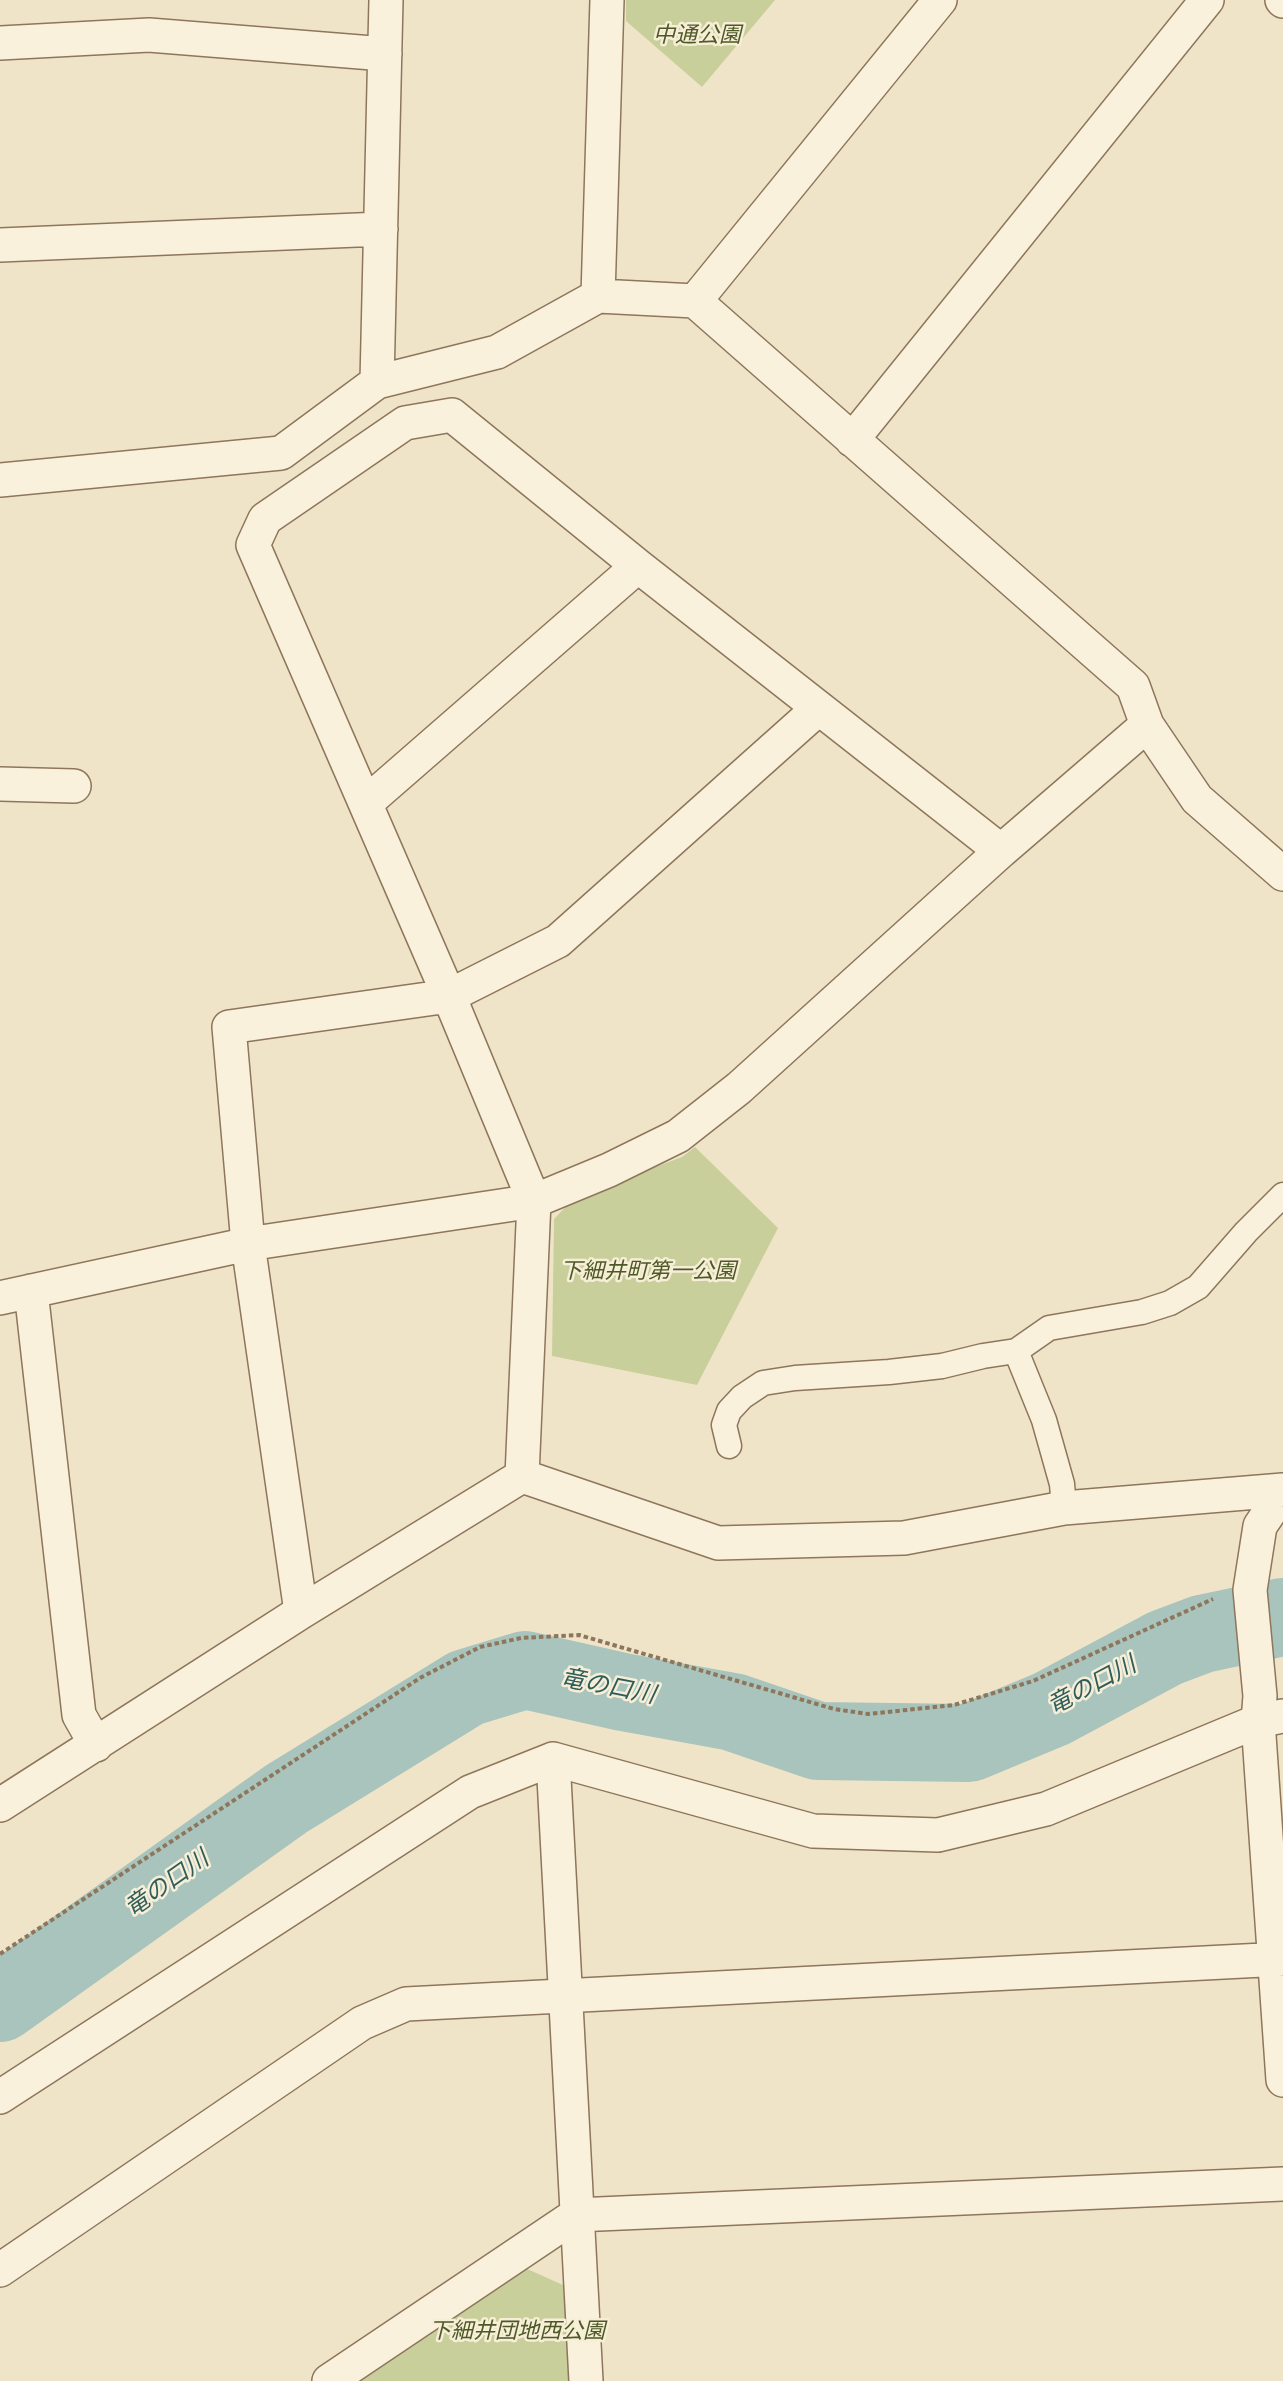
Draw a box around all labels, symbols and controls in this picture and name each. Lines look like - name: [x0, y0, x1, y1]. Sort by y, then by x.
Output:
- park label: 中通公園: [653, 23, 741, 49]
- park label: 下細井町第一公園: [560, 1259, 736, 1285]
- water label: 竜の口川: [1043, 1651, 1141, 1721]
- water label: 竜の口川: [558, 1664, 658, 1710]
- water label: 竜の口川: [119, 1845, 215, 1923]
- park label: 下細井団地西公園: [429, 2319, 605, 2345]

